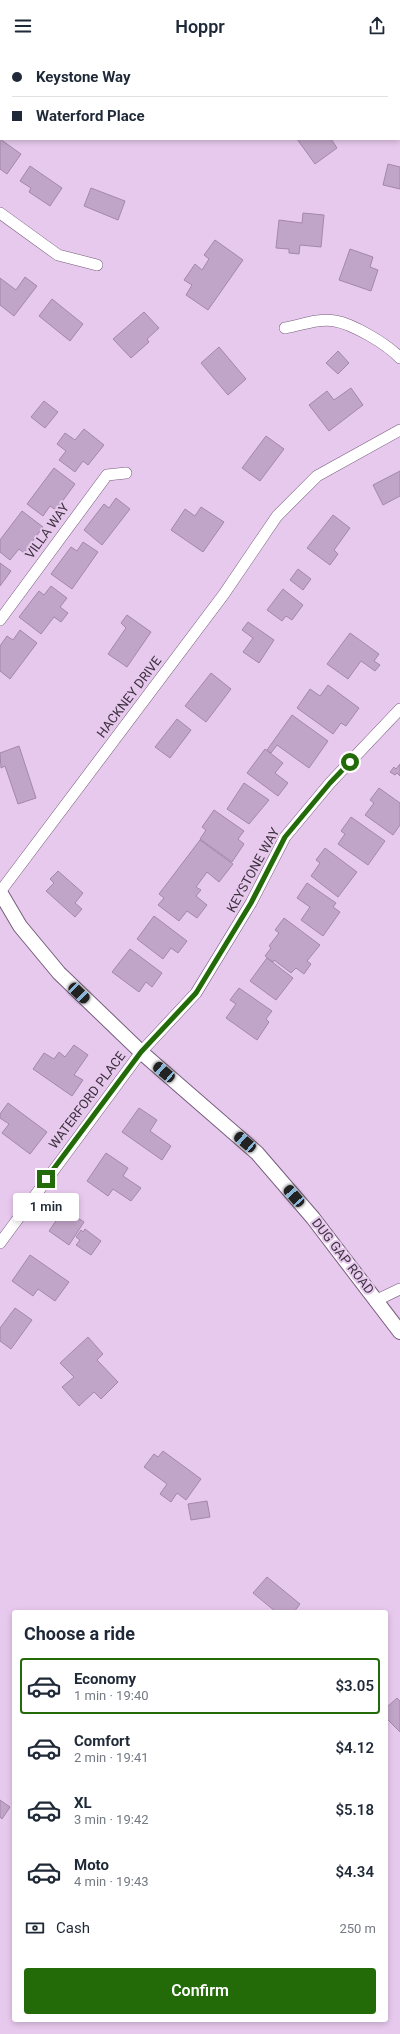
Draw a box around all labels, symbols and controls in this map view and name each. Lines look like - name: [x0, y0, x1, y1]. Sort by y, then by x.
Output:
- icon: menu: [12, 15, 34, 37]
- icon: share: [366, 15, 388, 37]
- text: Hoppr: [175, 16, 225, 37]
- text: Keystone Way: [36, 68, 131, 86]
- text: Waterford Place: [36, 107, 145, 125]
- street label: VILLA WAY: [22, 500, 72, 562]
- street label: HACKNEY DRIVE: [94, 653, 164, 741]
- route start: [341, 753, 359, 771]
- street label: KEYSTONE WAY: [224, 825, 283, 915]
- car: [66, 980, 92, 1006]
- street label: WATERFORD PLACE: [46, 1049, 128, 1151]
- car: [151, 1060, 177, 1084]
- car: [232, 1130, 258, 1154]
- route end: [37, 1170, 55, 1188]
- car: [282, 1183, 306, 1209]
- callout: 1 min: [13, 1193, 79, 1221]
- text: 1 min: [30, 1199, 62, 1214]
- street label: DUG GAP ROAD: [309, 1215, 377, 1297]
- text: Choose a ride: [24, 1623, 135, 1644]
- icon: car: [26, 1668, 62, 1704]
- text: Economy: [74, 1670, 136, 1688]
- text: $3.05: [335, 1677, 374, 1695]
- text: 1 min · 19:40: [74, 1688, 149, 1703]
- icon: car: [26, 1730, 62, 1766]
- text: Comfort: [74, 1732, 130, 1750]
- text: $4.12: [335, 1739, 374, 1757]
- text: 2 min · 19:41: [74, 1750, 149, 1765]
- icon: car: [26, 1792, 62, 1828]
- text: XL: [74, 1794, 92, 1812]
- text: $5.18: [335, 1801, 374, 1819]
- text: 3 min · 19:42: [74, 1812, 149, 1827]
- icon: car: [26, 1854, 62, 1890]
- text: Moto: [74, 1856, 109, 1874]
- text: $4.34: [335, 1863, 374, 1881]
- text: 4 min · 19:43: [74, 1874, 149, 1889]
- icon: cash: [24, 1917, 46, 1939]
- text: Cash: [56, 1919, 90, 1937]
- text: 250 m: [339, 1921, 376, 1936]
- button: Confirm: [24, 1968, 376, 2014]

